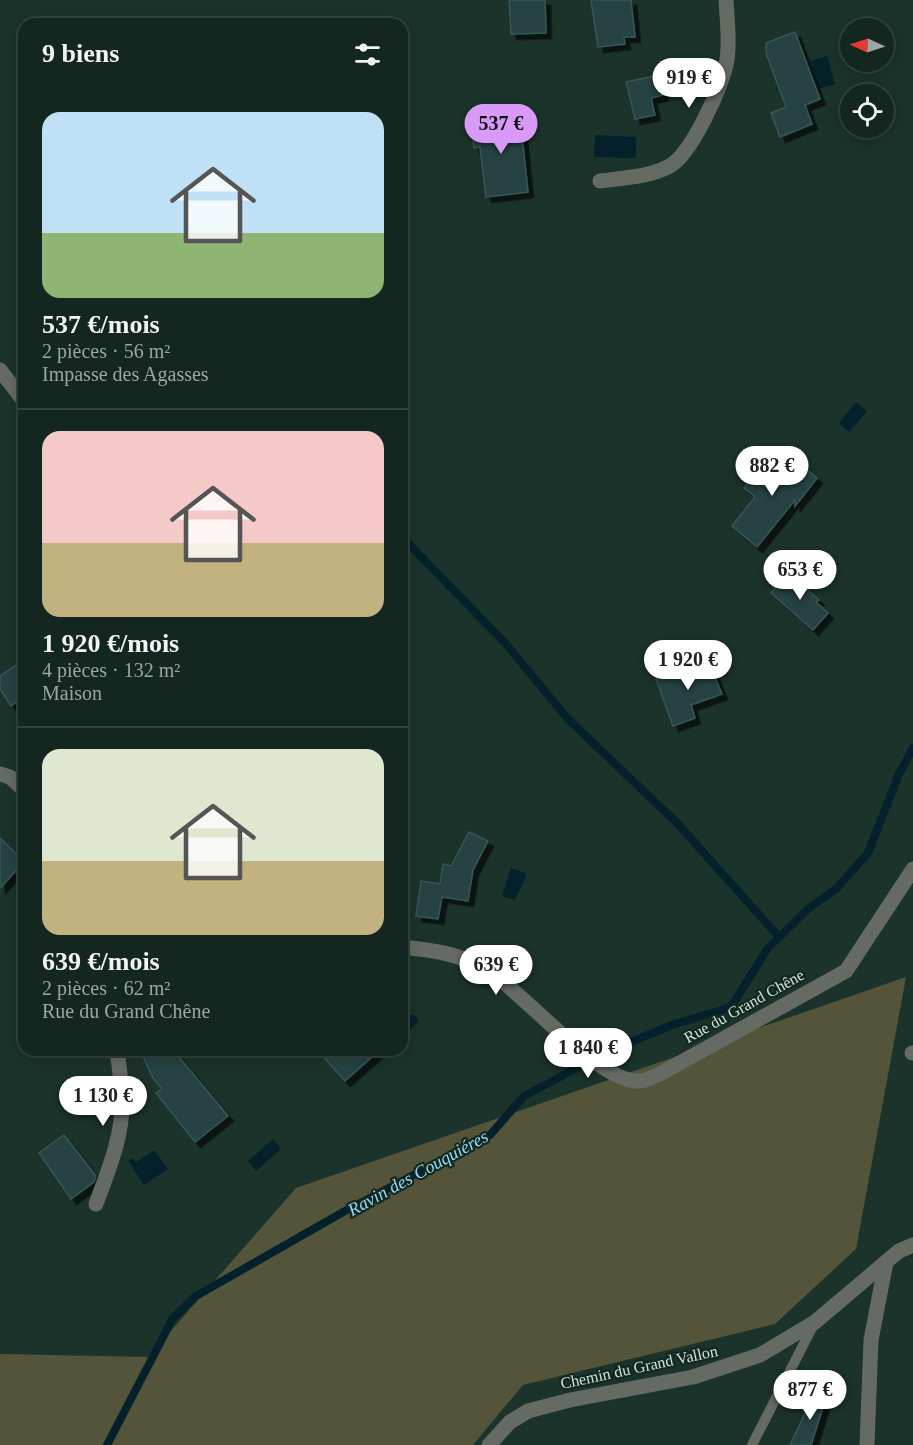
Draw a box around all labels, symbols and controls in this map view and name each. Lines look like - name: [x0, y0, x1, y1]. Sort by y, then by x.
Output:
- north arrow: [840, 18, 894, 72]
- map controls: [840, 18, 894, 138]
- icon: filters: [351, 38, 384, 71]
- text: 9 biens: [42, 39, 119, 68]
- pin: 919 €: [647, 58, 731, 109]
- text: 919 €: [667, 66, 712, 88]
- button: locate: [840, 84, 894, 138]
- pin: 537 €: [459, 104, 543, 155]
- text: 537 €: [479, 112, 524, 134]
- icon: home: [159, 151, 267, 259]
- text: 537 €/mois: [42, 310, 160, 339]
- text: 2 pièces · 56 m²: [42, 340, 170, 362]
- text: Impasse des Agasses: [42, 363, 209, 385]
- pin: 882 €: [730, 446, 814, 497]
- text: 882 €: [750, 454, 795, 476]
- icon: home: [159, 470, 267, 578]
- pin: 653 €: [758, 550, 842, 601]
- text: 653 €: [778, 558, 823, 580]
- text: 1 920 €/mois: [42, 629, 179, 658]
- pin: 1 920 €: [633, 640, 743, 691]
- text: 1 920 €: [658, 648, 718, 670]
- text: 4 pièces · 132 m²: [42, 659, 180, 681]
- text: Maison: [42, 682, 102, 704]
- icon: home: [159, 788, 267, 896]
- pin: 639 €: [454, 945, 538, 996]
- text: 639 €/mois: [42, 947, 160, 976]
- text: 639 €: [474, 953, 519, 975]
- street label: Rue du Grand Chêne: [681, 966, 807, 1046]
- text: 2 pièces · 62 m²: [42, 977, 170, 999]
- text: Rue du Grand Chêne: [42, 1000, 210, 1022]
- pin: 1 840 €: [533, 1028, 643, 1079]
- text: 1 840 €: [558, 1036, 618, 1058]
- pin: 1 130 €: [48, 1076, 158, 1127]
- text: 1 130 €: [73, 1084, 133, 1106]
- water label: Ravin des Couquiéres: [343, 1126, 492, 1220]
- street label: Chemin du Grand Vallon: [559, 1342, 719, 1392]
- pin: 877 €: [768, 1370, 852, 1421]
- text: 877 €: [788, 1378, 833, 1400]

